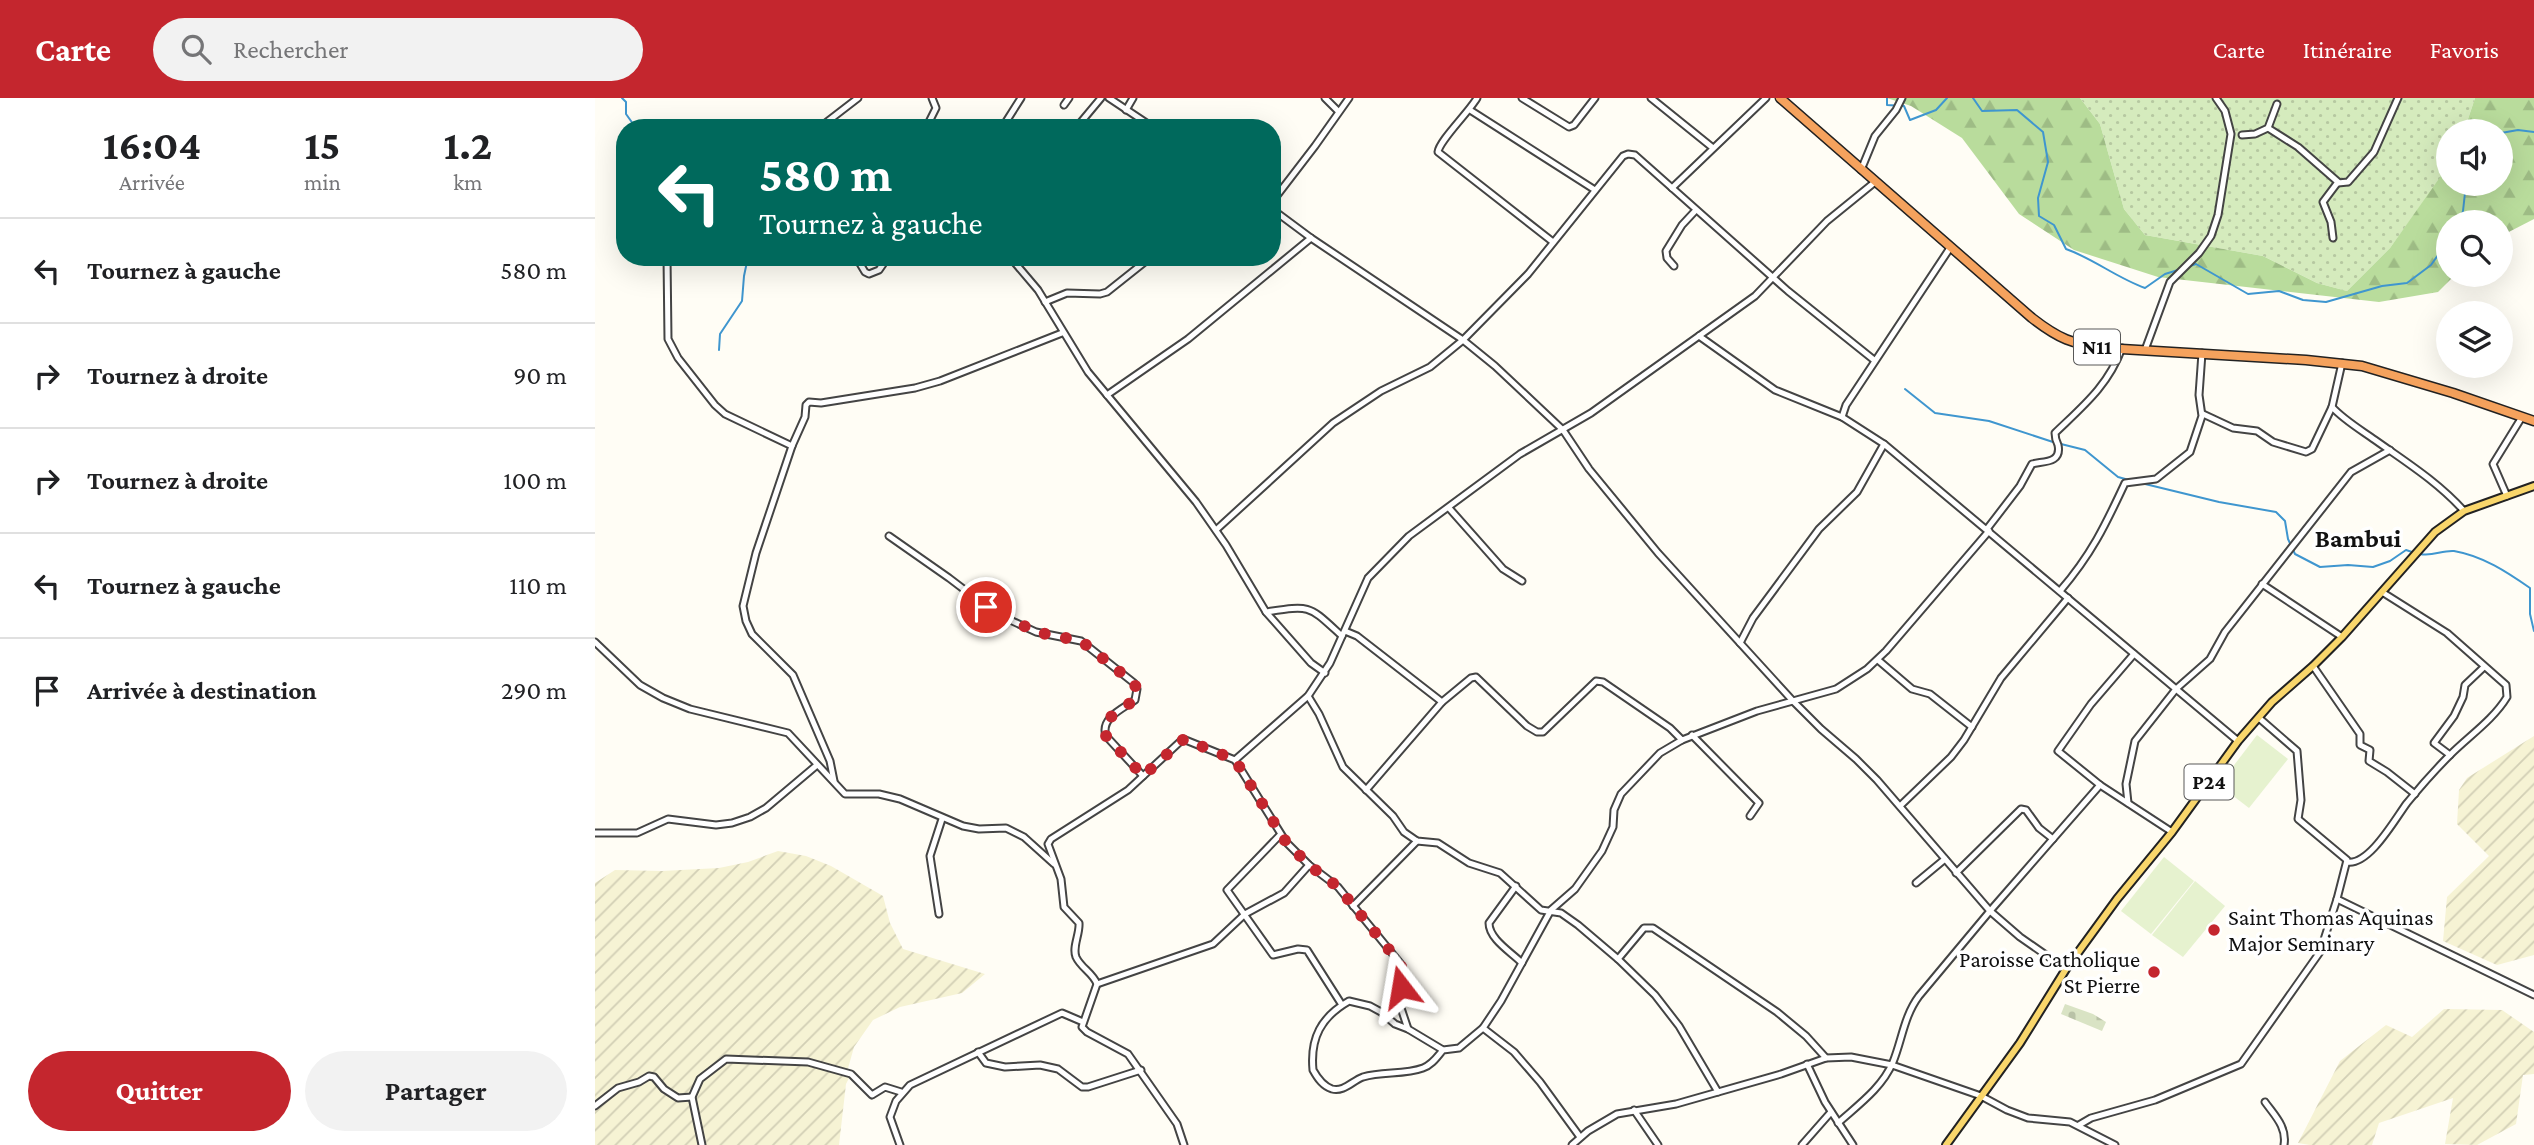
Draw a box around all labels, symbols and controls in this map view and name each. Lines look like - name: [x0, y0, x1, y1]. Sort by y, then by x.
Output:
- search box: [153, 18, 643, 81]
- icon: search: [177, 30, 215, 68]
- text: Carte: [35, 31, 111, 68]
- text: Rechercher: [233, 35, 349, 64]
- text: Carte: [2213, 36, 2265, 63]
- text: Itinéraire: [2303, 36, 2392, 63]
- text: Favoris: [2430, 36, 2499, 63]
- map controls: [2436, 119, 2513, 378]
- button: sound: [2436, 119, 2513, 196]
- text: 16:04: [103, 121, 201, 168]
- text: 15: [304, 121, 340, 168]
- text: 1.2: [443, 121, 492, 168]
- icon: left: [644, 147, 735, 238]
- text: 580 m: [759, 147, 892, 202]
- text: Arrivée: [119, 169, 185, 195]
- text: min: [304, 169, 341, 195]
- text: km: [453, 169, 483, 195]
- text: Tournez à gauche: [759, 205, 982, 241]
- button: search: [2436, 210, 2513, 287]
- icon: left: [28, 252, 66, 290]
- text: Tournez à gauche: [87, 256, 281, 285]
- text: 580 m: [500, 256, 567, 285]
- button: layers: [2436, 301, 2513, 378]
- road number: N11: [2074, 330, 2120, 364]
- icon: right: [28, 357, 66, 395]
- text: Tournez à droite: [87, 361, 268, 390]
- text: 90 m: [513, 361, 567, 390]
- icon: right: [28, 462, 66, 500]
- text: Tournez à droite: [87, 466, 268, 495]
- text: 100 m: [503, 466, 567, 495]
- district label: Bambui: [2315, 524, 2402, 553]
- icon: left: [28, 567, 66, 605]
- text: Tournez à gauche: [87, 571, 281, 600]
- text: 110 m: [509, 571, 567, 600]
- pin: [956, 577, 1016, 637]
- icon: arrive: [967, 588, 1005, 626]
- icon: arrive: [28, 672, 66, 710]
- text: Arrivée à destination: [87, 676, 317, 705]
- text: 290 m: [501, 676, 567, 705]
- road number: P24: [2185, 764, 2233, 800]
- place label: Saint Thomas Aquinas Major Seminary: [2228, 904, 2434, 956]
- marker: Saint Thomas Aquinas Major Seminary: [2206, 922, 2222, 938]
- place label: Paroisse Catholique St Pierre: [1959, 946, 2140, 998]
- position arrow: [1364, 950, 1438, 1024]
- marker: Paroisse Catholique St Pierre: [2146, 964, 2162, 980]
- button: Quitter: [28, 1051, 291, 1131]
- button: Partager: [305, 1051, 567, 1131]

